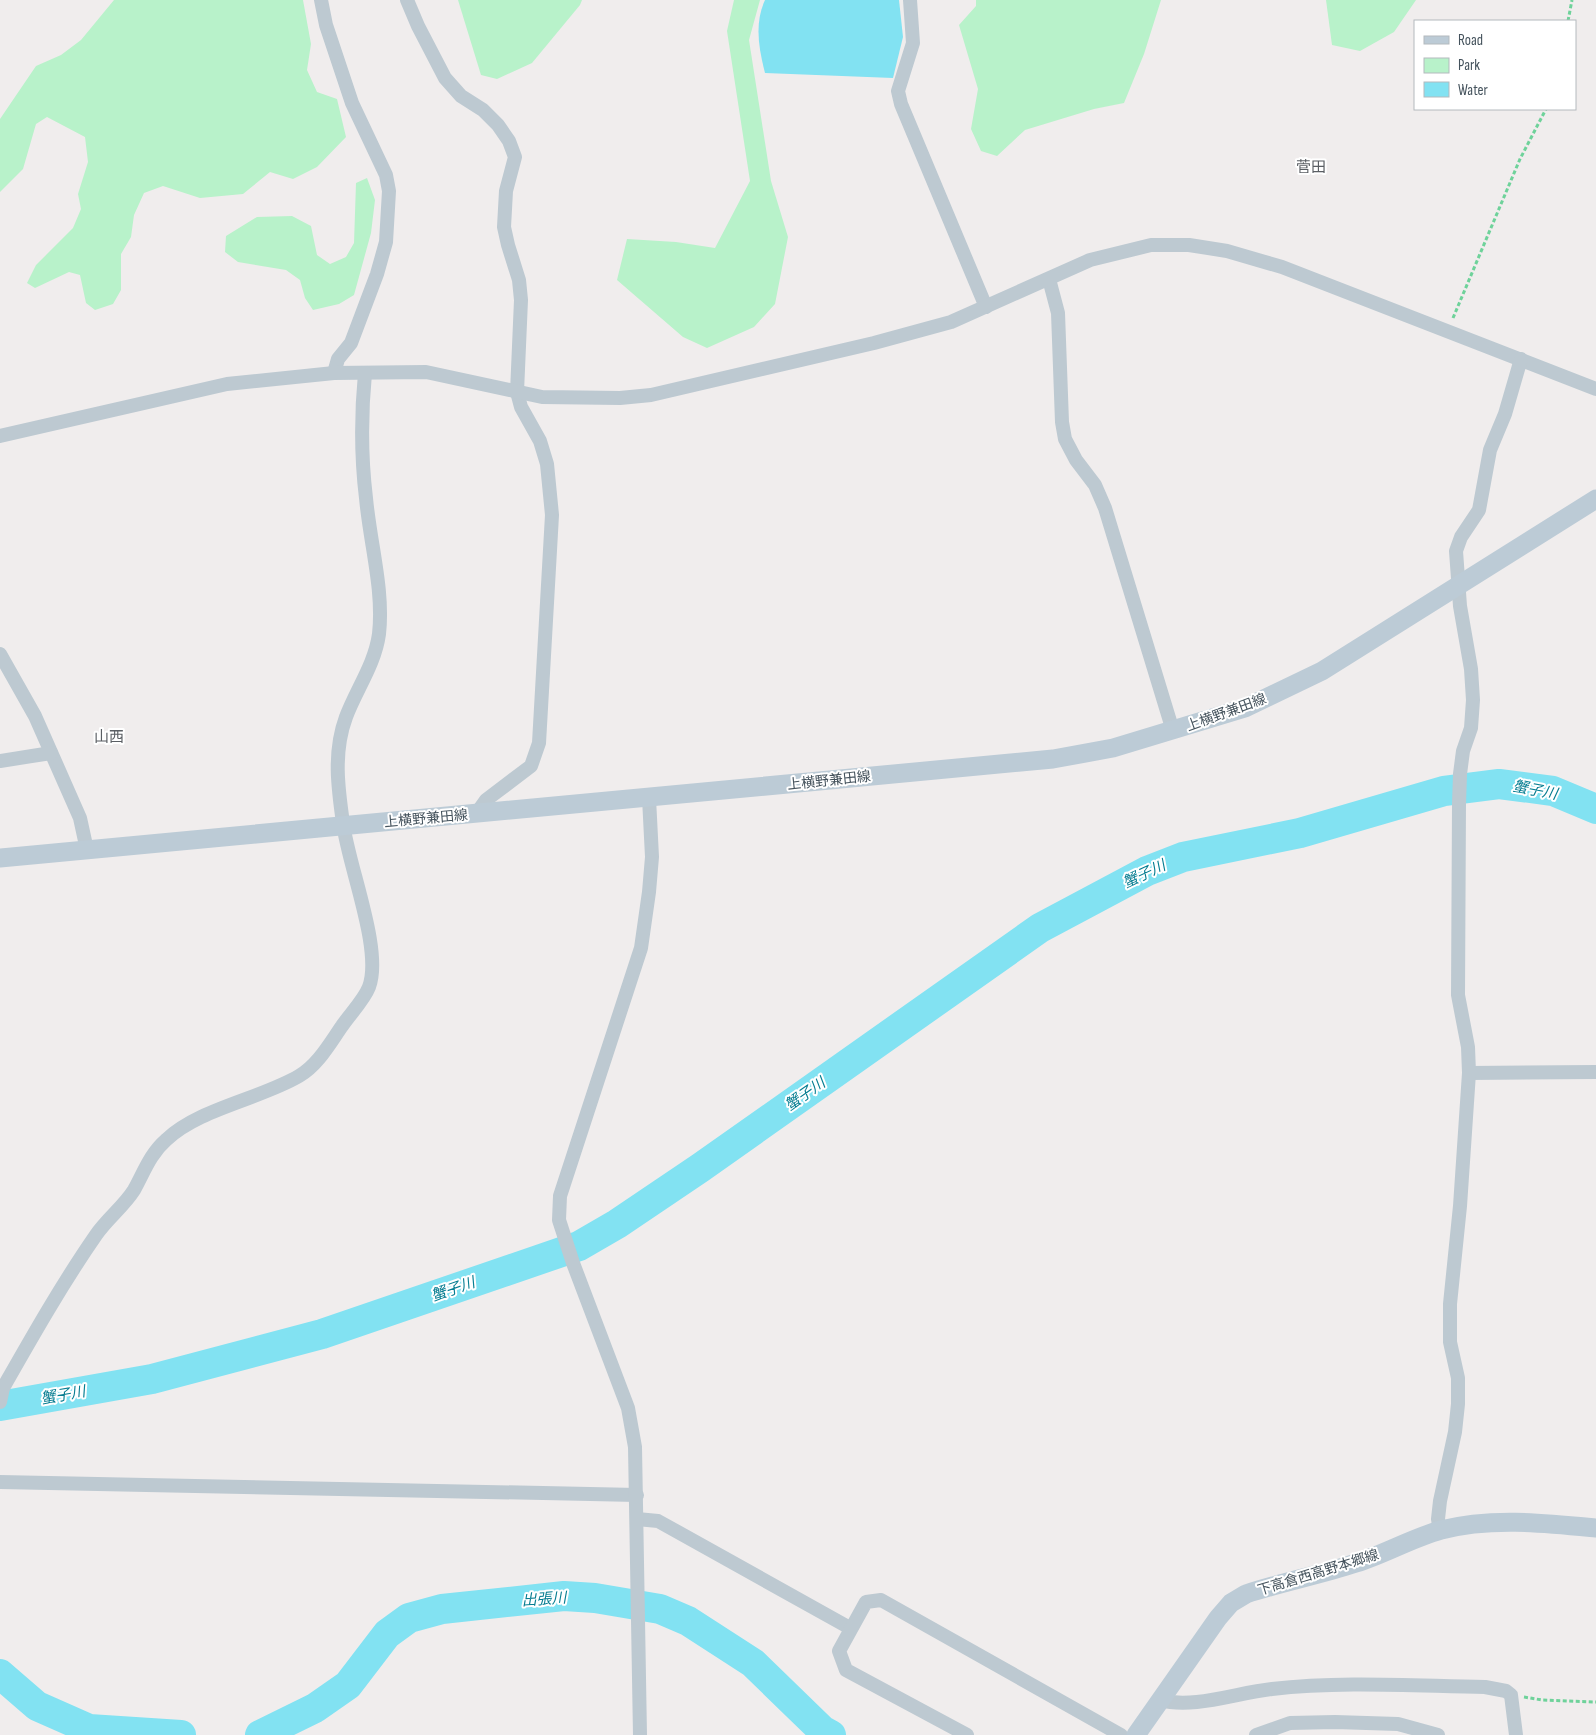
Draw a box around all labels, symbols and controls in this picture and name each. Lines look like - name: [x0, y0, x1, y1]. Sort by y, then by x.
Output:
- legend: [1414, 20, 1576, 110]
- text: Road: [1458, 31, 1483, 50]
- text: Park: [1458, 56, 1480, 75]
- text: Water: [1458, 81, 1489, 100]
- district label: 菅田: [1296, 158, 1326, 177]
- street label: 上横野兼田線: [1184, 690, 1269, 735]
- district label: 山西: [94, 728, 124, 747]
- street label: 上横野兼田線: [786, 768, 872, 793]
- water label: 蟹子川: [1511, 777, 1561, 804]
- street label: 上横野兼田線: [383, 806, 469, 831]
- water label: 蟹子川: [1120, 855, 1170, 893]
- water label: 蟹子川: [781, 1073, 831, 1115]
- water label: 蟹子川: [429, 1273, 479, 1306]
- water label: 蟹子川: [39, 1382, 89, 1409]
- street label: 下高倉西高野本郷線: [1255, 1546, 1381, 1599]
- water label: 出張川: [521, 1588, 569, 1611]

